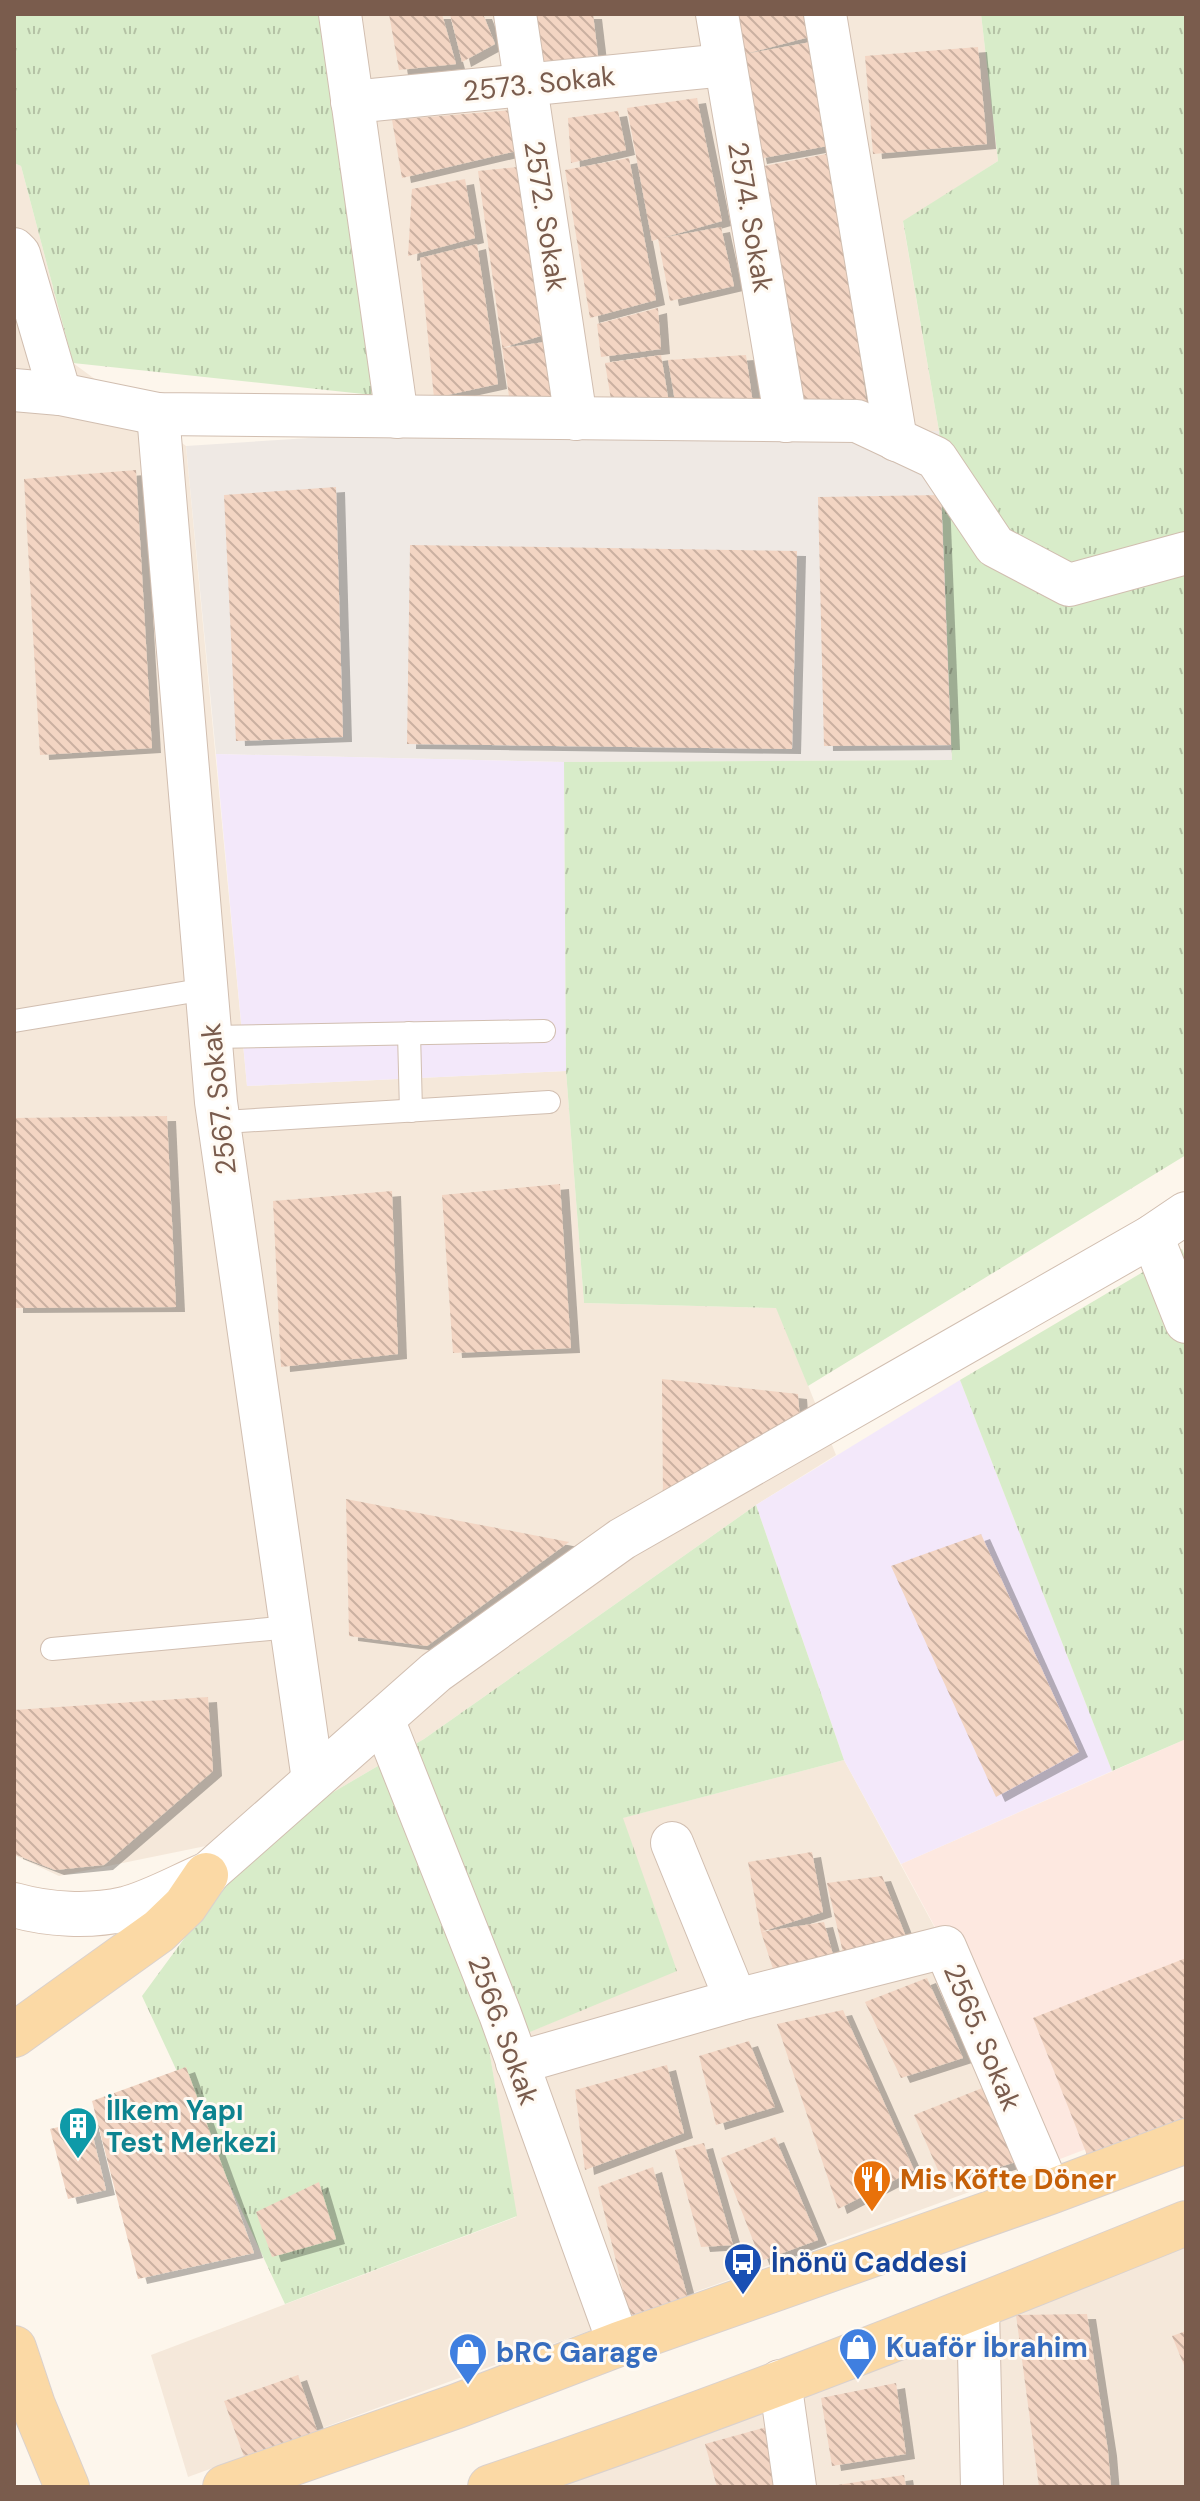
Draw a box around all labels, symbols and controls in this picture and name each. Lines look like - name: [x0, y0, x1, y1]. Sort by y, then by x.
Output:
- street label: 2573. Sokak: [461, 57, 617, 110]
- street label: 2572. Sokak: [515, 138, 576, 294]
- street label: 2574. Sokak: [719, 139, 782, 295]
- street label: 2567. Sokak: [192, 1021, 245, 1177]
- street label: 2566. Sokak: [459, 1950, 548, 2110]
- street label: 2565. Sokak: [935, 1958, 1030, 2116]
- place label: İlkem Yapı Test Merkezi: [106, 2092, 277, 2161]
- building icon: İlkem Yapı Test Merkezi: [57, 2105, 99, 2160]
- restaurant icon: Mis Köfte Döner: [851, 2158, 893, 2213]
- place label: Mis Köfte Döner: [900, 2161, 1116, 2198]
- bus stop icon: İnönü Caddesi: [722, 2241, 764, 2296]
- place label: İnönü Caddesi: [771, 2244, 967, 2281]
- shop icon: Kuaför İbrahim: [837, 2326, 879, 2381]
- place label: Kuaför İbrahim: [886, 2329, 1088, 2366]
- shop icon: bRC Garage: [447, 2331, 489, 2386]
- place label: bRC Garage: [496, 2334, 658, 2371]

